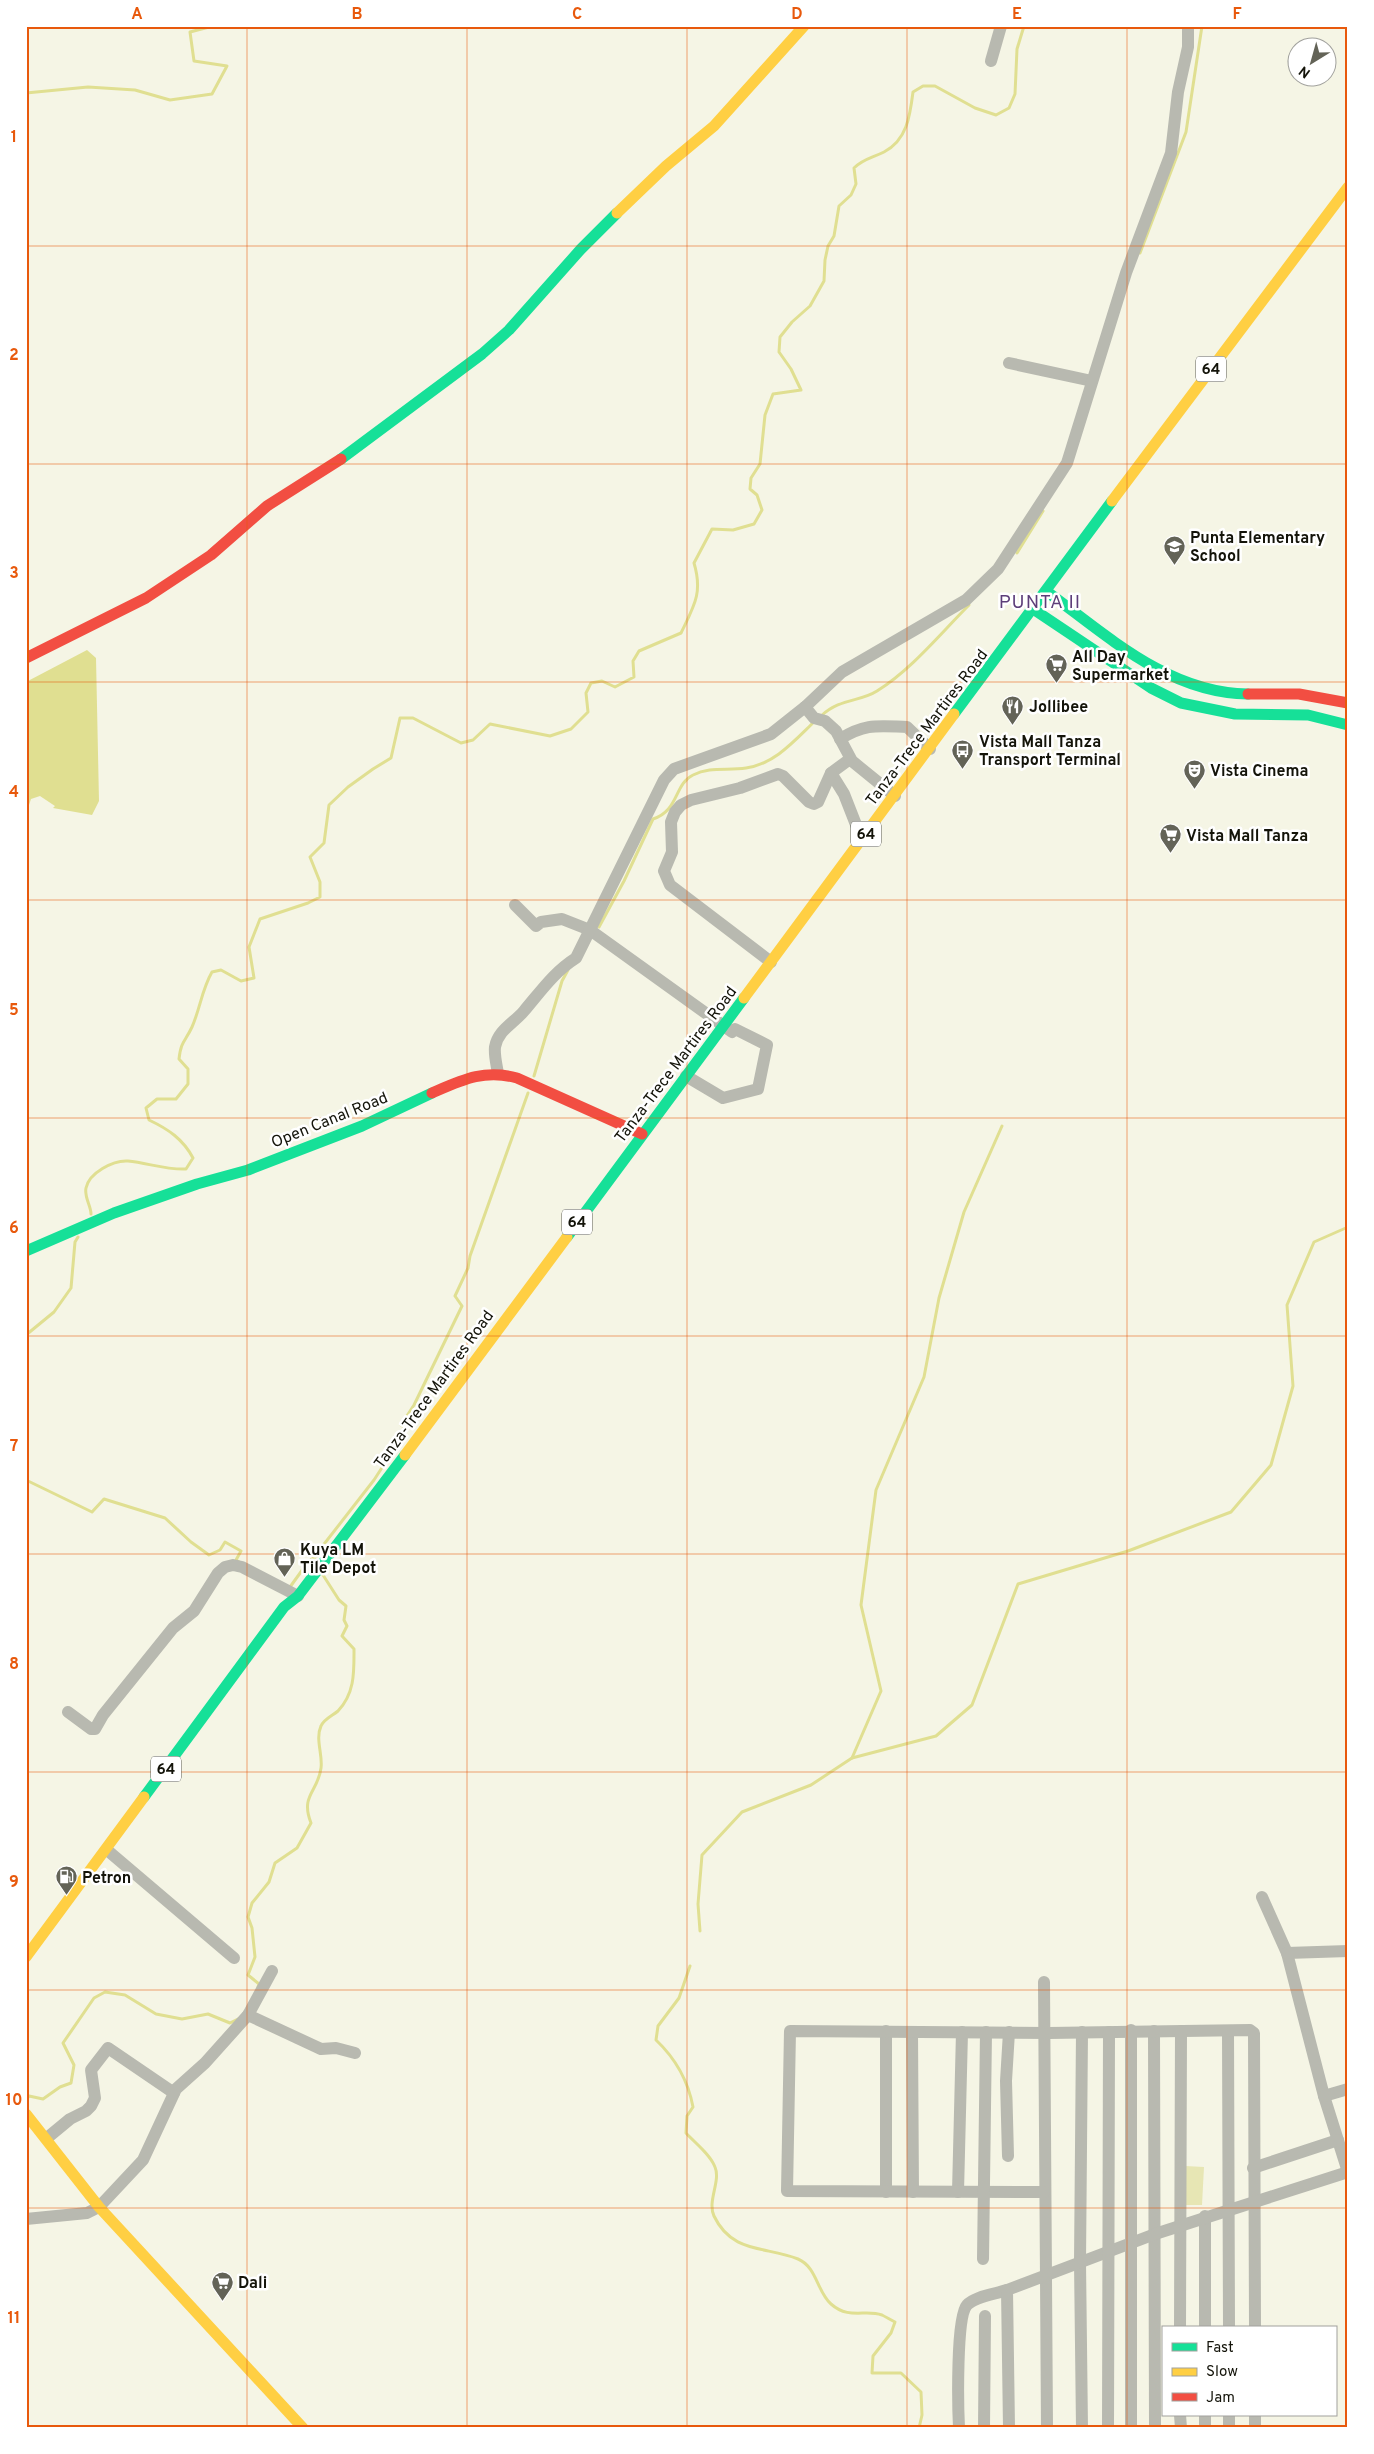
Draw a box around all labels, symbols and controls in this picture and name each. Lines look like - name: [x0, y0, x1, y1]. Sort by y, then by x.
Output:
- text: A: [131, 5, 143, 25]
- text: B: [351, 5, 363, 25]
- text: C: [572, 5, 582, 25]
- text: D: [791, 5, 803, 25]
- text: E: [1012, 5, 1022, 25]
- text: F: [1232, 5, 1242, 25]
- north arrow: [1286, 38, 1336, 88]
- text: N: [1296, 61, 1314, 81]
- text: 1: [11, 128, 17, 148]
- text: 2: [9, 346, 19, 366]
- road number: 64: [1196, 356, 1226, 382]
- place label: Punta Elementary School: [1190, 529, 1325, 567]
- school or university icon: Punta Elementary School: [1162, 534, 1186, 565]
- text: 3: [9, 564, 19, 584]
- district label: PUNTA II: [999, 591, 1081, 615]
- street label: Tanza-Trece Martires Road: [862, 646, 993, 810]
- place label: All Day Supermarket: [1072, 648, 1169, 686]
- supermarket icon: All Day Supermarket: [1044, 653, 1068, 684]
- restaurant icon: Jollibee: [1001, 694, 1025, 725]
- place label: Jollibee: [1029, 698, 1088, 718]
- place label: Vista Mall Tanza Transport Terminal: [979, 733, 1121, 771]
- bus stop icon: Vista Mall Tanza Transport Terminal: [951, 738, 975, 769]
- theatre icon: Vista Cinema: [1182, 758, 1206, 789]
- place label: Vista Cinema: [1210, 762, 1308, 782]
- text: 4: [9, 783, 19, 803]
- road number: 64: [851, 822, 881, 846]
- supermarket icon: Vista Mall Tanza: [1158, 823, 1182, 854]
- place label: Vista Mall Tanza: [1186, 827, 1308, 847]
- street label: Tanza-Trece Martires Road: [611, 983, 742, 1147]
- text: 5: [9, 1001, 19, 1021]
- street label: Open Canal Road: [268, 1088, 391, 1153]
- road number: 64: [562, 1210, 592, 1234]
- text: 6: [9, 1219, 19, 1239]
- street label: Tanza-Trece Martires Road: [370, 1307, 499, 1473]
- text: 7: [10, 1437, 18, 1457]
- place label: Kuya LM Tile Depot: [300, 1541, 376, 1579]
- shop icon: Kuya LM Tile Depot: [272, 1546, 296, 1577]
- text: 8: [9, 1655, 19, 1675]
- road number: 64: [151, 1756, 181, 1782]
- fuel station icon: Petron: [54, 1865, 78, 1896]
- place label: Petron: [82, 1869, 131, 1889]
- text: 9: [9, 1873, 19, 1893]
- text: 10: [6, 2091, 22, 2111]
- supermarket icon: Dali: [210, 2270, 234, 2301]
- place label: Dali: [238, 2274, 267, 2294]
- text: 11: [8, 2309, 20, 2329]
- legend: [1162, 2326, 1336, 2416]
- text: Fast: [1206, 2339, 1234, 2358]
- text: Slow: [1206, 2363, 1238, 2382]
- text: Jam: [1206, 2389, 1235, 2408]

